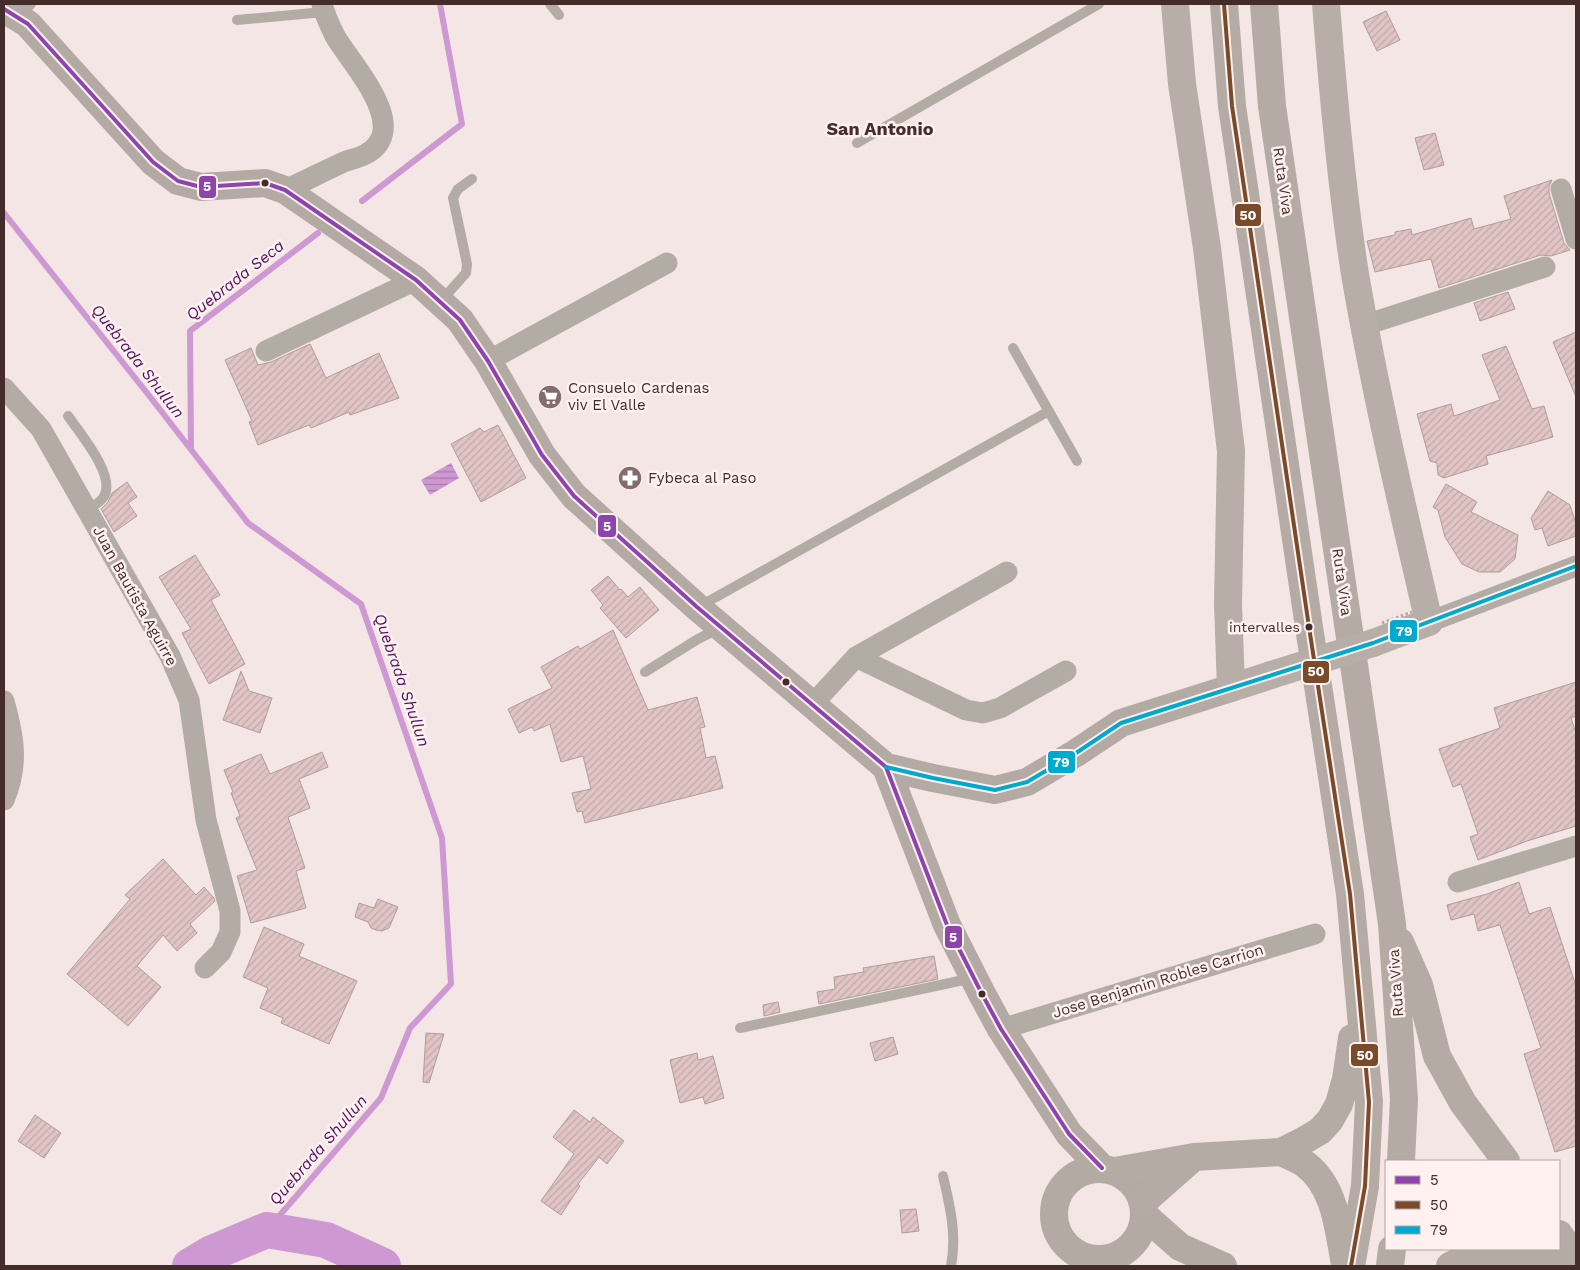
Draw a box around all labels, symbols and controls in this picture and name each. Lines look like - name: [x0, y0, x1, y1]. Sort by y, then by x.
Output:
- district label: San Antonio: [827, 118, 934, 139]
- street label: Ruta Viva: [1269, 146, 1297, 216]
- line badge: 5: [198, 175, 217, 199]
- text: 5: [203, 178, 211, 194]
- unlabelled marker: [260, 178, 270, 188]
- line badge: 50: [1234, 203, 1262, 227]
- text: 50: [1239, 207, 1257, 223]
- water label: Quebrada Seca: [182, 236, 288, 324]
- water label: Quebrada Shullun: [88, 300, 188, 422]
- place label: Consuelo Cardenas viv El Valle: [568, 379, 710, 414]
- supermarket icon: Consuelo Cardenas viv El Valle: [537, 384, 563, 410]
- pharmacy icon: Fybeca al Paso: [617, 465, 643, 491]
- place label: Fybeca al Paso: [648, 469, 757, 487]
- line badge: 5: [597, 514, 617, 538]
- text: 5: [603, 518, 611, 534]
- street label: Juan Bautista Aguirre: [89, 523, 181, 669]
- street label: Ruta Viva: [1328, 547, 1356, 617]
- water label: Quebrada Shullun: [370, 611, 434, 749]
- place label: intervalles: [1229, 619, 1300, 635]
- line badge: 79: [1389, 619, 1418, 643]
- marker: intervalles: [1304, 622, 1314, 632]
- text: 79: [1395, 623, 1413, 639]
- line badge: 50: [1302, 660, 1330, 684]
- text: 50: [1307, 663, 1325, 679]
- unlabelled marker: [781, 677, 791, 687]
- line badge: 79: [1047, 750, 1076, 774]
- text: 79: [1052, 754, 1070, 770]
- line badge: 5: [944, 925, 963, 949]
- text: 5: [949, 929, 957, 945]
- street label: Jose Benjamin Robles Carrion: [1050, 940, 1266, 1022]
- street label: Ruta Viva: [1385, 948, 1407, 1017]
- unlabelled marker: [977, 989, 987, 999]
- line badge: 50: [1350, 1043, 1379, 1067]
- text: 50: [1356, 1047, 1374, 1063]
- water label: Quebrada Shullun: [265, 1091, 371, 1209]
- legend: [1385, 1160, 1560, 1250]
- text: 5: [1430, 1171, 1439, 1189]
- text: 50: [1430, 1196, 1448, 1214]
- text: 79: [1430, 1221, 1448, 1239]

